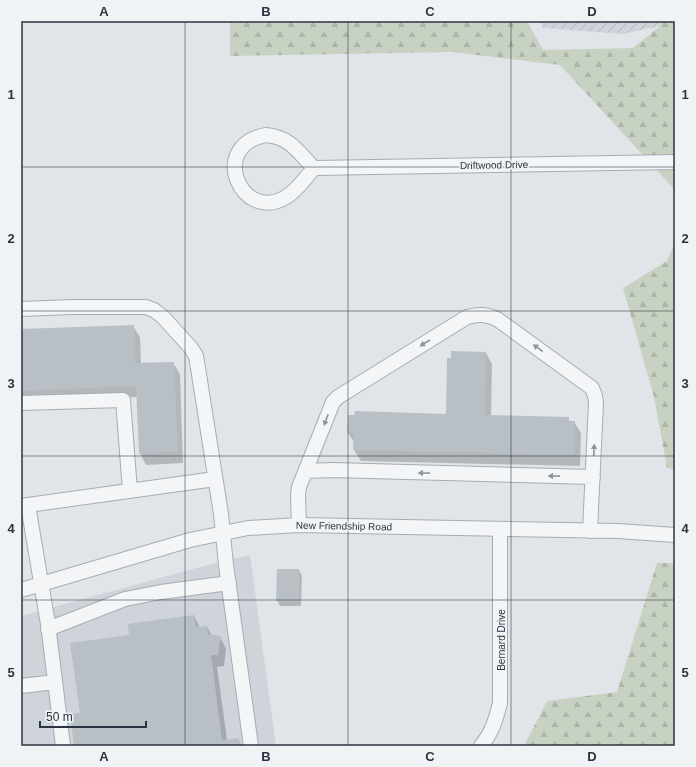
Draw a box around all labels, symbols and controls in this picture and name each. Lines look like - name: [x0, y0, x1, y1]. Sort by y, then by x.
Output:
- text: A: [99, 4, 109, 19]
- text: B: [261, 4, 271, 19]
- text: C: [425, 4, 435, 19]
- text: D: [587, 4, 597, 19]
- text: 1: [7, 87, 15, 102]
- text: 1: [681, 87, 689, 102]
- street label: Driftwood Drive: [460, 159, 529, 171]
- text: 2: [7, 231, 15, 246]
- text: 2: [681, 231, 689, 246]
- one-way arrow: [420, 339, 431, 346]
- one-way arrow: [532, 344, 543, 352]
- text: 3: [7, 376, 15, 391]
- text: 3: [681, 376, 689, 391]
- one-way arrow: [322, 415, 328, 427]
- one-way arrow: [591, 444, 598, 456]
- one-way arrow: [418, 470, 430, 477]
- one-way arrow: [548, 473, 560, 480]
- street label: New Friendship Road: [296, 520, 392, 532]
- text: 4: [7, 521, 15, 536]
- text: 4: [681, 521, 689, 536]
- street label: Bernard Drive: [496, 609, 507, 671]
- text: 5: [7, 665, 15, 680]
- text: 5: [681, 665, 689, 680]
- scale bar: [40, 703, 146, 729]
- text: 50 m: [46, 710, 73, 724]
- text: A: [99, 749, 109, 764]
- text: B: [261, 749, 271, 764]
- text: C: [425, 749, 435, 764]
- text: D: [587, 749, 597, 764]

